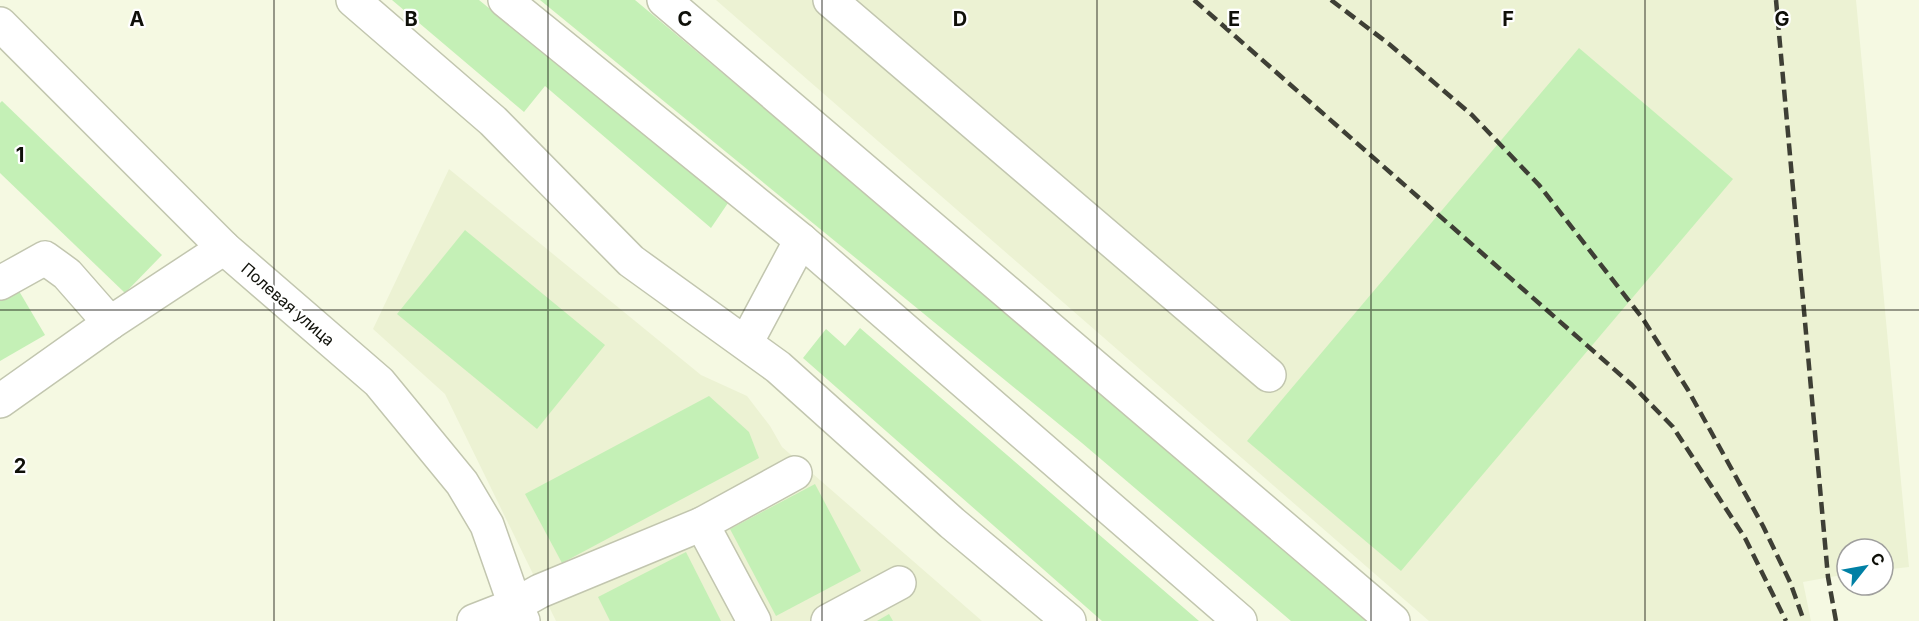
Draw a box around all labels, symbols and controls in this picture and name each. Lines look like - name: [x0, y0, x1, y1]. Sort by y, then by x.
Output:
- text: A: [130, 7, 145, 31]
- text: B: [404, 7, 418, 31]
- text: C: [678, 7, 692, 31]
- text: D: [953, 7, 967, 31]
- text: E: [1228, 7, 1240, 31]
- text: F: [1502, 7, 1514, 31]
- text: G: [1774, 7, 1790, 31]
- text: 1: [16, 143, 24, 167]
- street label: Полевая улица: [237, 258, 339, 350]
- text: 2: [14, 454, 26, 478]
- north arrow: [1835, 537, 1895, 597]
- text: С: [1866, 549, 1890, 570]

